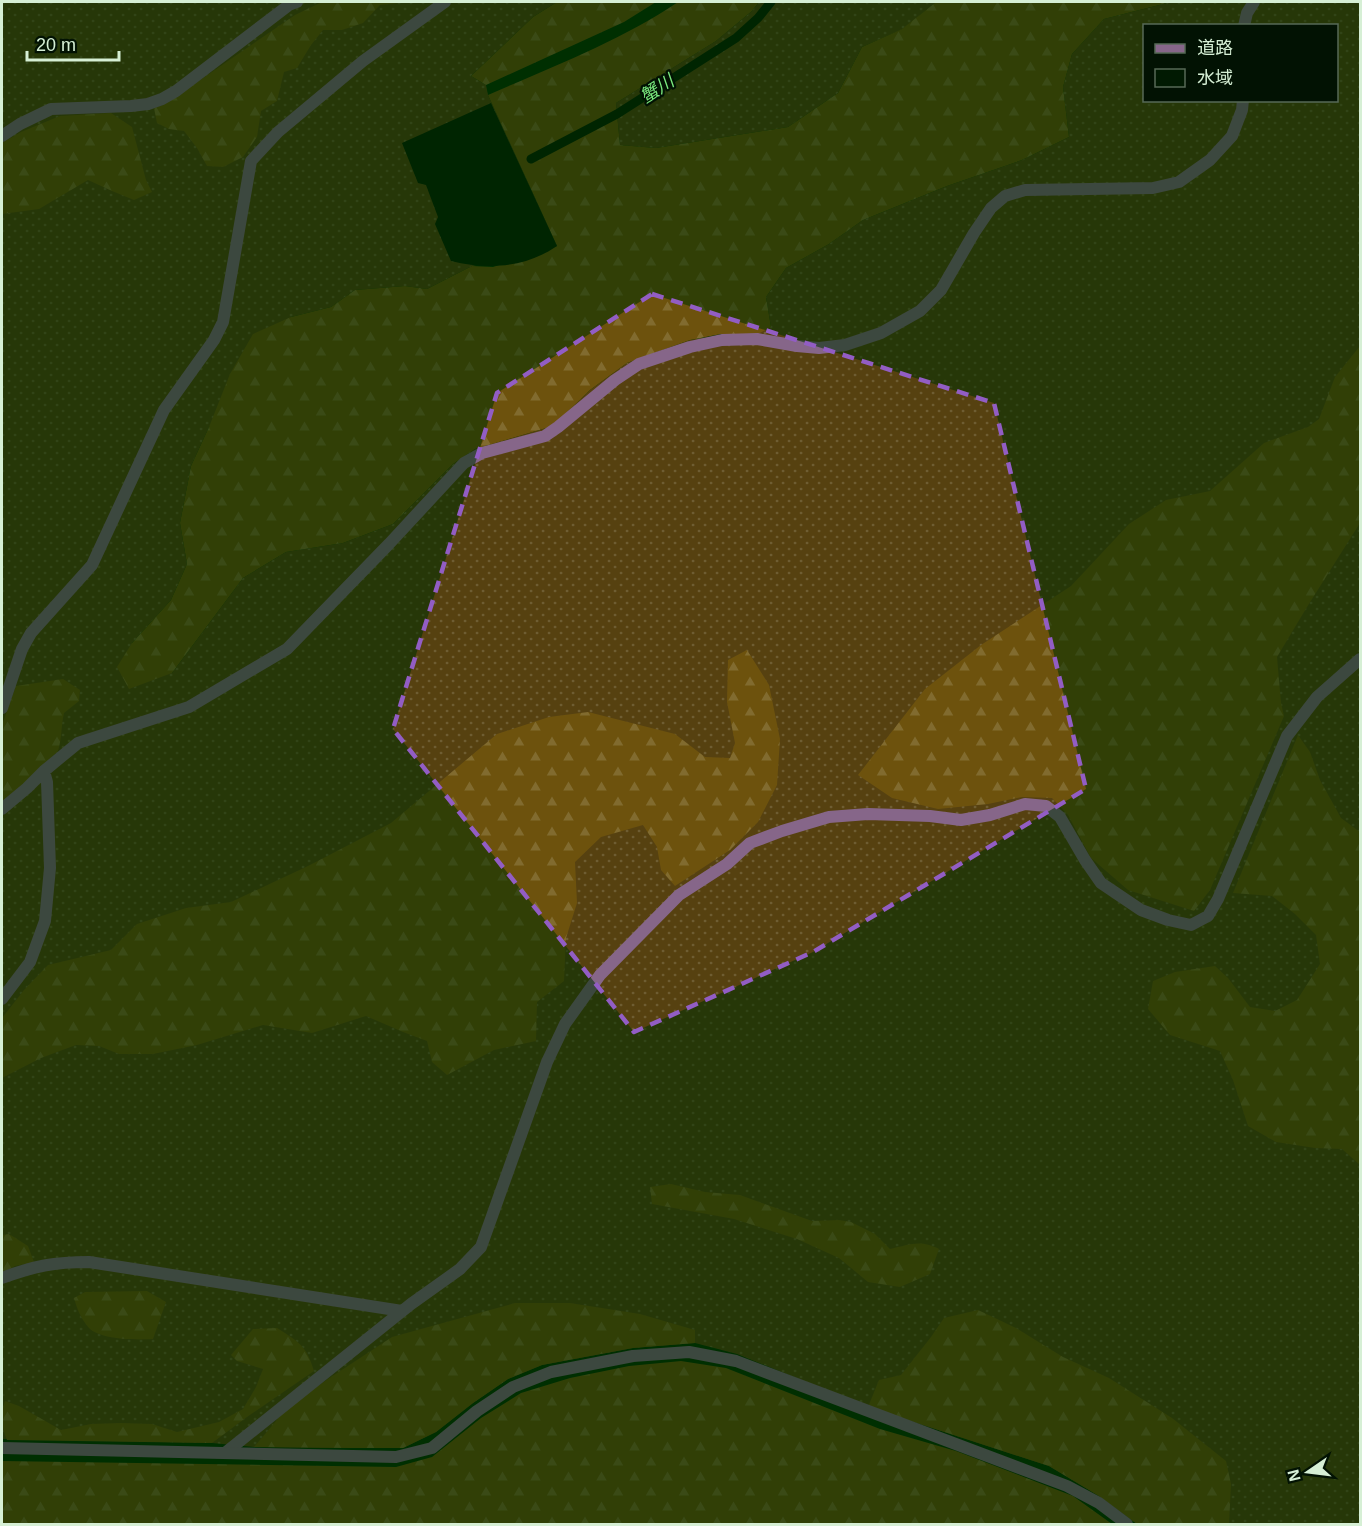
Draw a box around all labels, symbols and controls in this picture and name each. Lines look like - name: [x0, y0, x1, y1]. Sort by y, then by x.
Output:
- scale bar: [27, 24, 118, 62]
- legend: [1143, 24, 1338, 102]
- text: 20 m: [36, 35, 76, 55]
- text: 道路: [1197, 38, 1233, 58]
- text: 水域: [1197, 68, 1233, 88]
- water label: 蟹川: [636, 70, 679, 107]
- north arrow: [1278, 1442, 1338, 1502]
- text: N: [1284, 1468, 1304, 1483]

